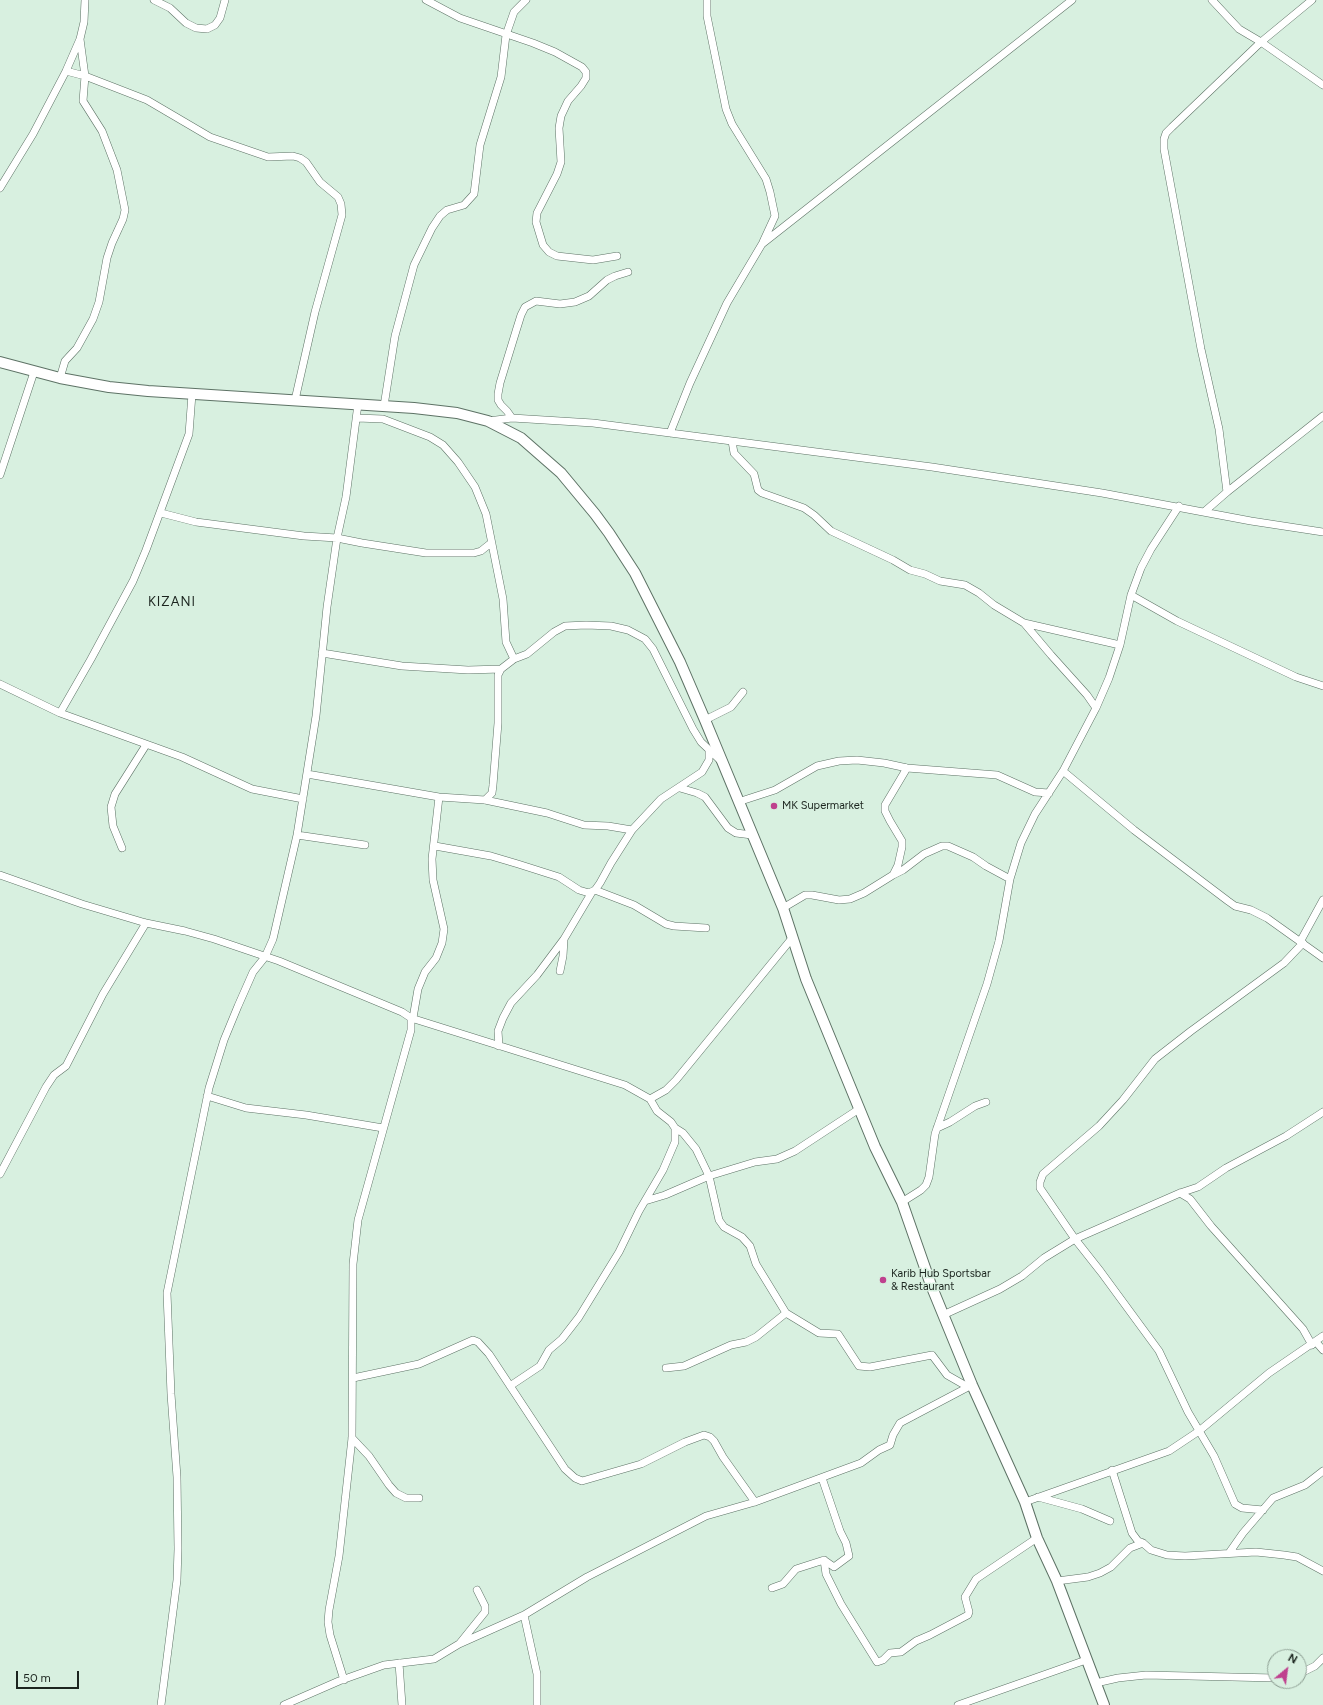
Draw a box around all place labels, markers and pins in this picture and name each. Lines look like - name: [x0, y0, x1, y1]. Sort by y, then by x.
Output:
- place label: MK Supermarket: [782, 799, 864, 813]
- marker: MK Supermarket: [769, 801, 779, 811]
- place label: Karib Hub Sportsbar & Restaurant: [891, 1267, 991, 1293]
- marker: Karib Hub Sportsbar & Restaurant: [878, 1275, 888, 1285]

